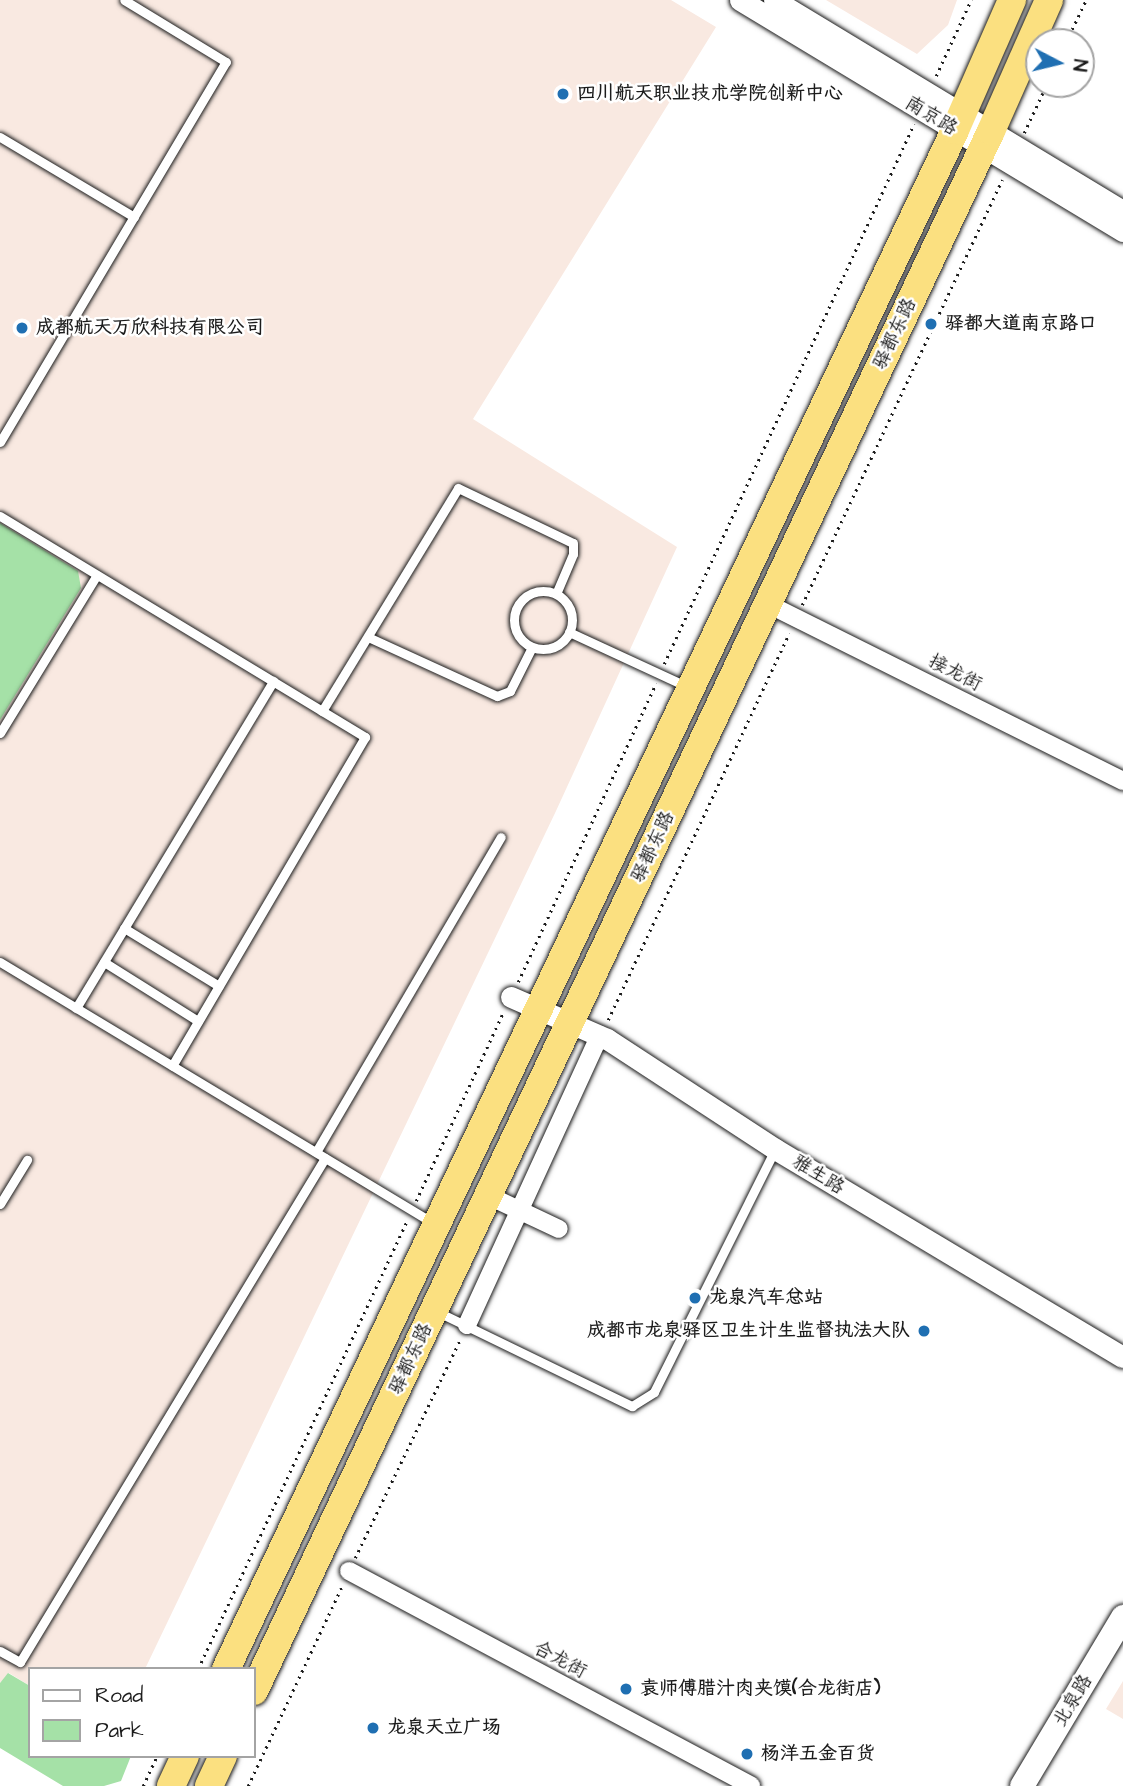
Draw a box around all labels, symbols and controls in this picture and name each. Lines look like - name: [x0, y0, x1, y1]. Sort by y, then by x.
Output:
- north arrow: [1025, 28, 1095, 98]
- text: N: [1065, 58, 1093, 73]
- place label: 四川航天职业技术学院创新中心: [577, 83, 843, 105]
- marker: 四川航天职业技术学院创新中心: [555, 86, 571, 102]
- street label: 南京路: [901, 92, 961, 140]
- street label: 驿都东路: [869, 295, 921, 373]
- place label: 驿都大道南京路口: [945, 313, 1097, 335]
- marker: 驿都大道南京路口: [923, 316, 939, 332]
- place label: 成都航天万欣科技有限公司: [36, 317, 264, 339]
- marker: 成都航天万欣科技有限公司: [14, 320, 30, 336]
- street label: 接龙街: [924, 650, 986, 696]
- street label: 驿都东路: [627, 808, 679, 886]
- street label: 雅生路: [788, 1151, 848, 1199]
- place label: 龙泉汽车总站: [709, 1287, 823, 1309]
- marker: 龙泉汽车总站: [687, 1290, 703, 1306]
- street label: 驿都东路: [385, 1320, 437, 1398]
- place label: 成都市龙泉驿区卫生计生监督执法大队: [587, 1320, 910, 1342]
- marker: 成都市龙泉驿区卫生计生监督执法大队: [916, 1323, 932, 1339]
- street label: 合龙街: [529, 1637, 591, 1683]
- legend: [28, 1667, 256, 1758]
- street label: 北泉路: [1049, 1671, 1097, 1731]
- place label: 袁师傅腊汁肉夹馍(合龙街店): [640, 1678, 880, 1700]
- text: Road: [95, 1681, 143, 1710]
- marker: 袁师傅腊汁肉夹馍(合龙街店): [618, 1681, 634, 1697]
- text: Park: [95, 1716, 144, 1745]
- place label: 龙泉天立广场: [387, 1717, 501, 1739]
- marker: 龙泉天立广场: [365, 1720, 381, 1736]
- place label: 杨洋五金百货: [761, 1743, 875, 1765]
- marker: 杨洋五金百货: [739, 1746, 755, 1762]

